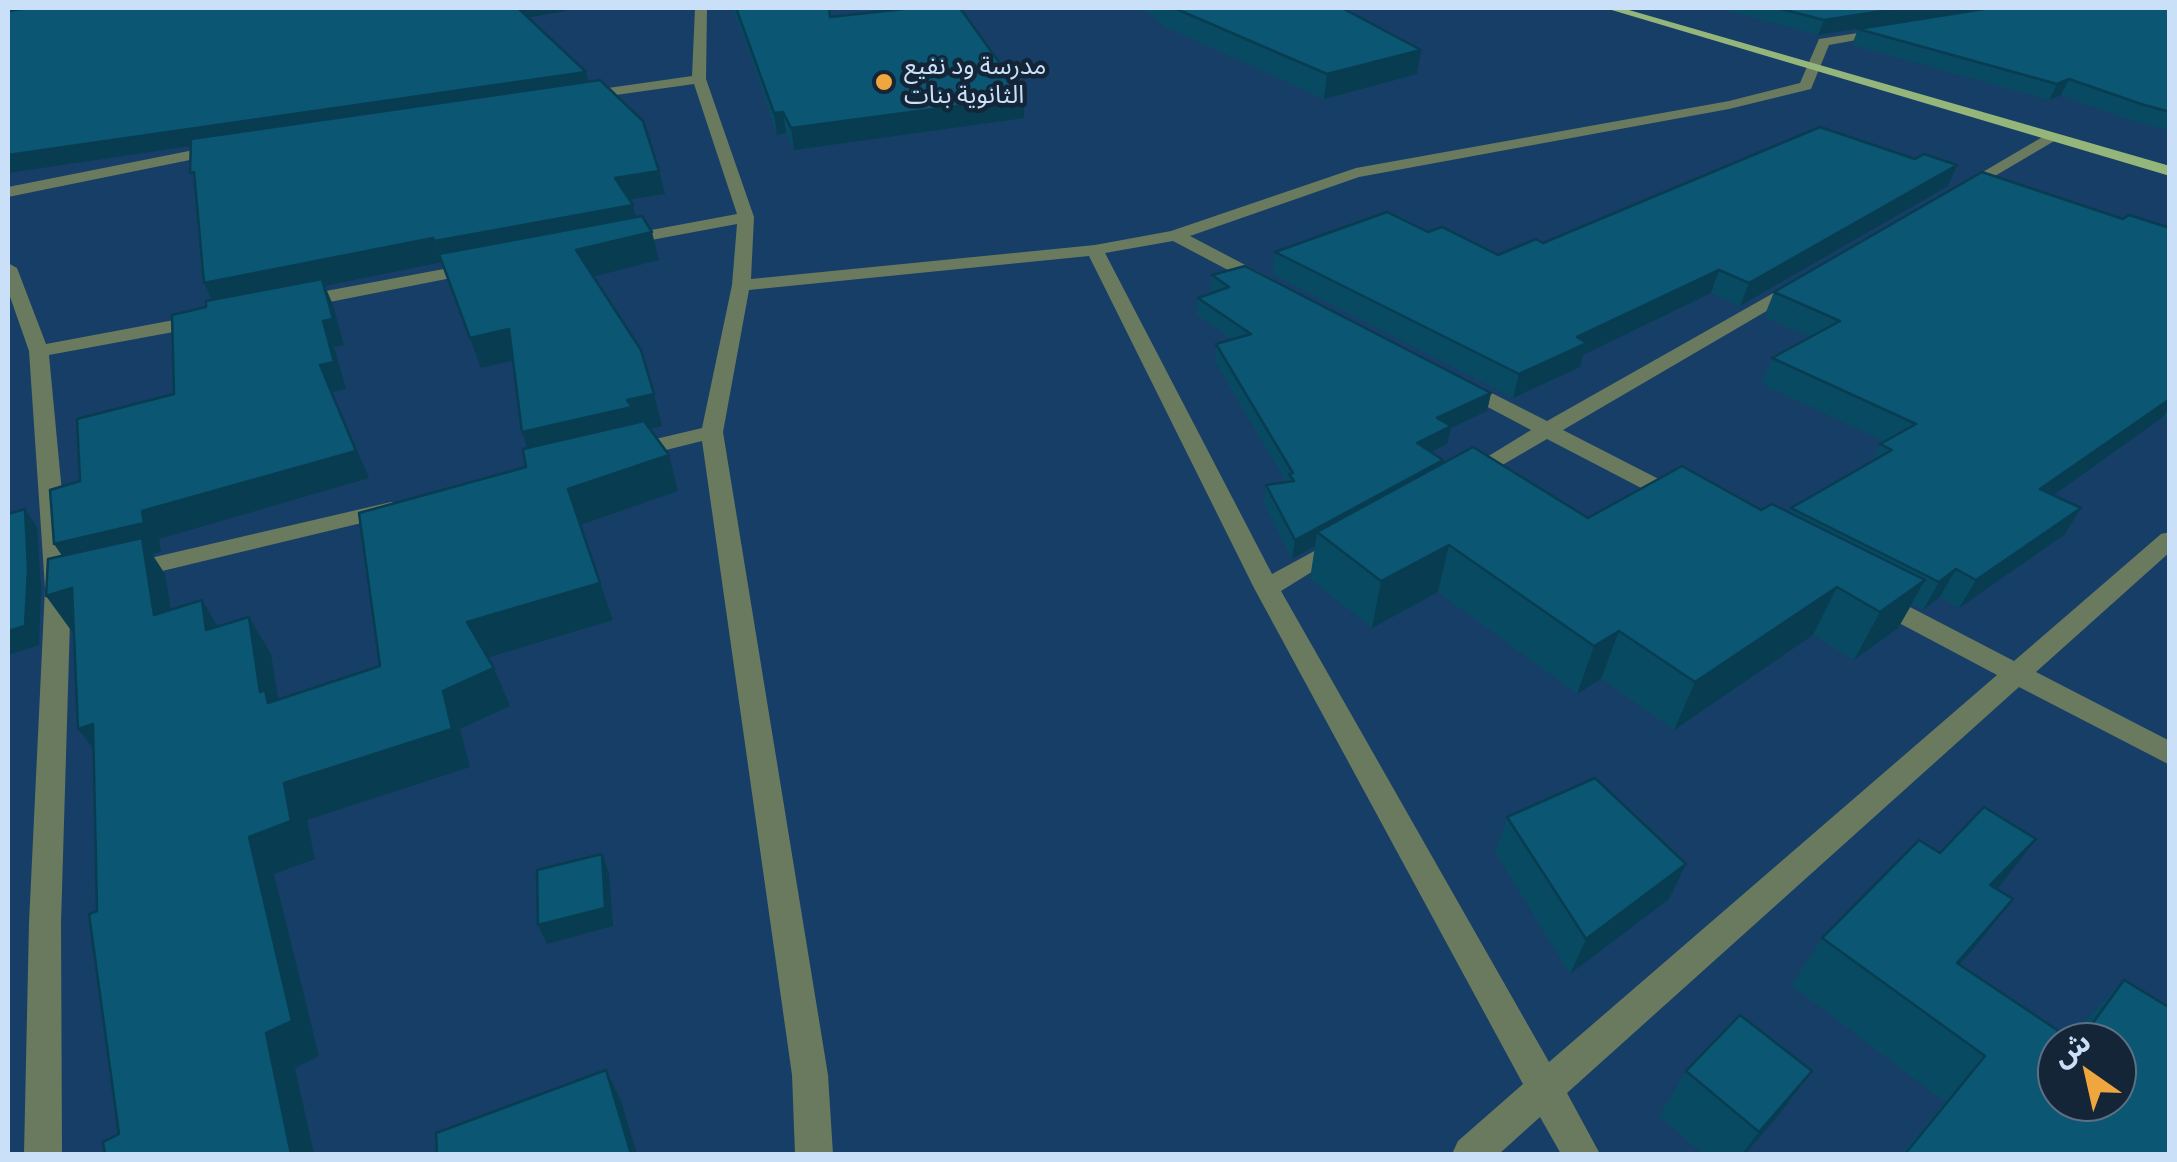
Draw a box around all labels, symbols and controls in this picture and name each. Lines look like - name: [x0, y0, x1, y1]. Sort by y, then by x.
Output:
- place label: مدرسة ود نفيع الثانوية بنات: [904, 53, 1046, 112]
- marker: مدرسة ود نفيع الثانوية بنات: [873, 71, 895, 93]
- text: ش: [2043, 1020, 2099, 1077]
- north arrow: [2037, 1022, 2137, 1122]

